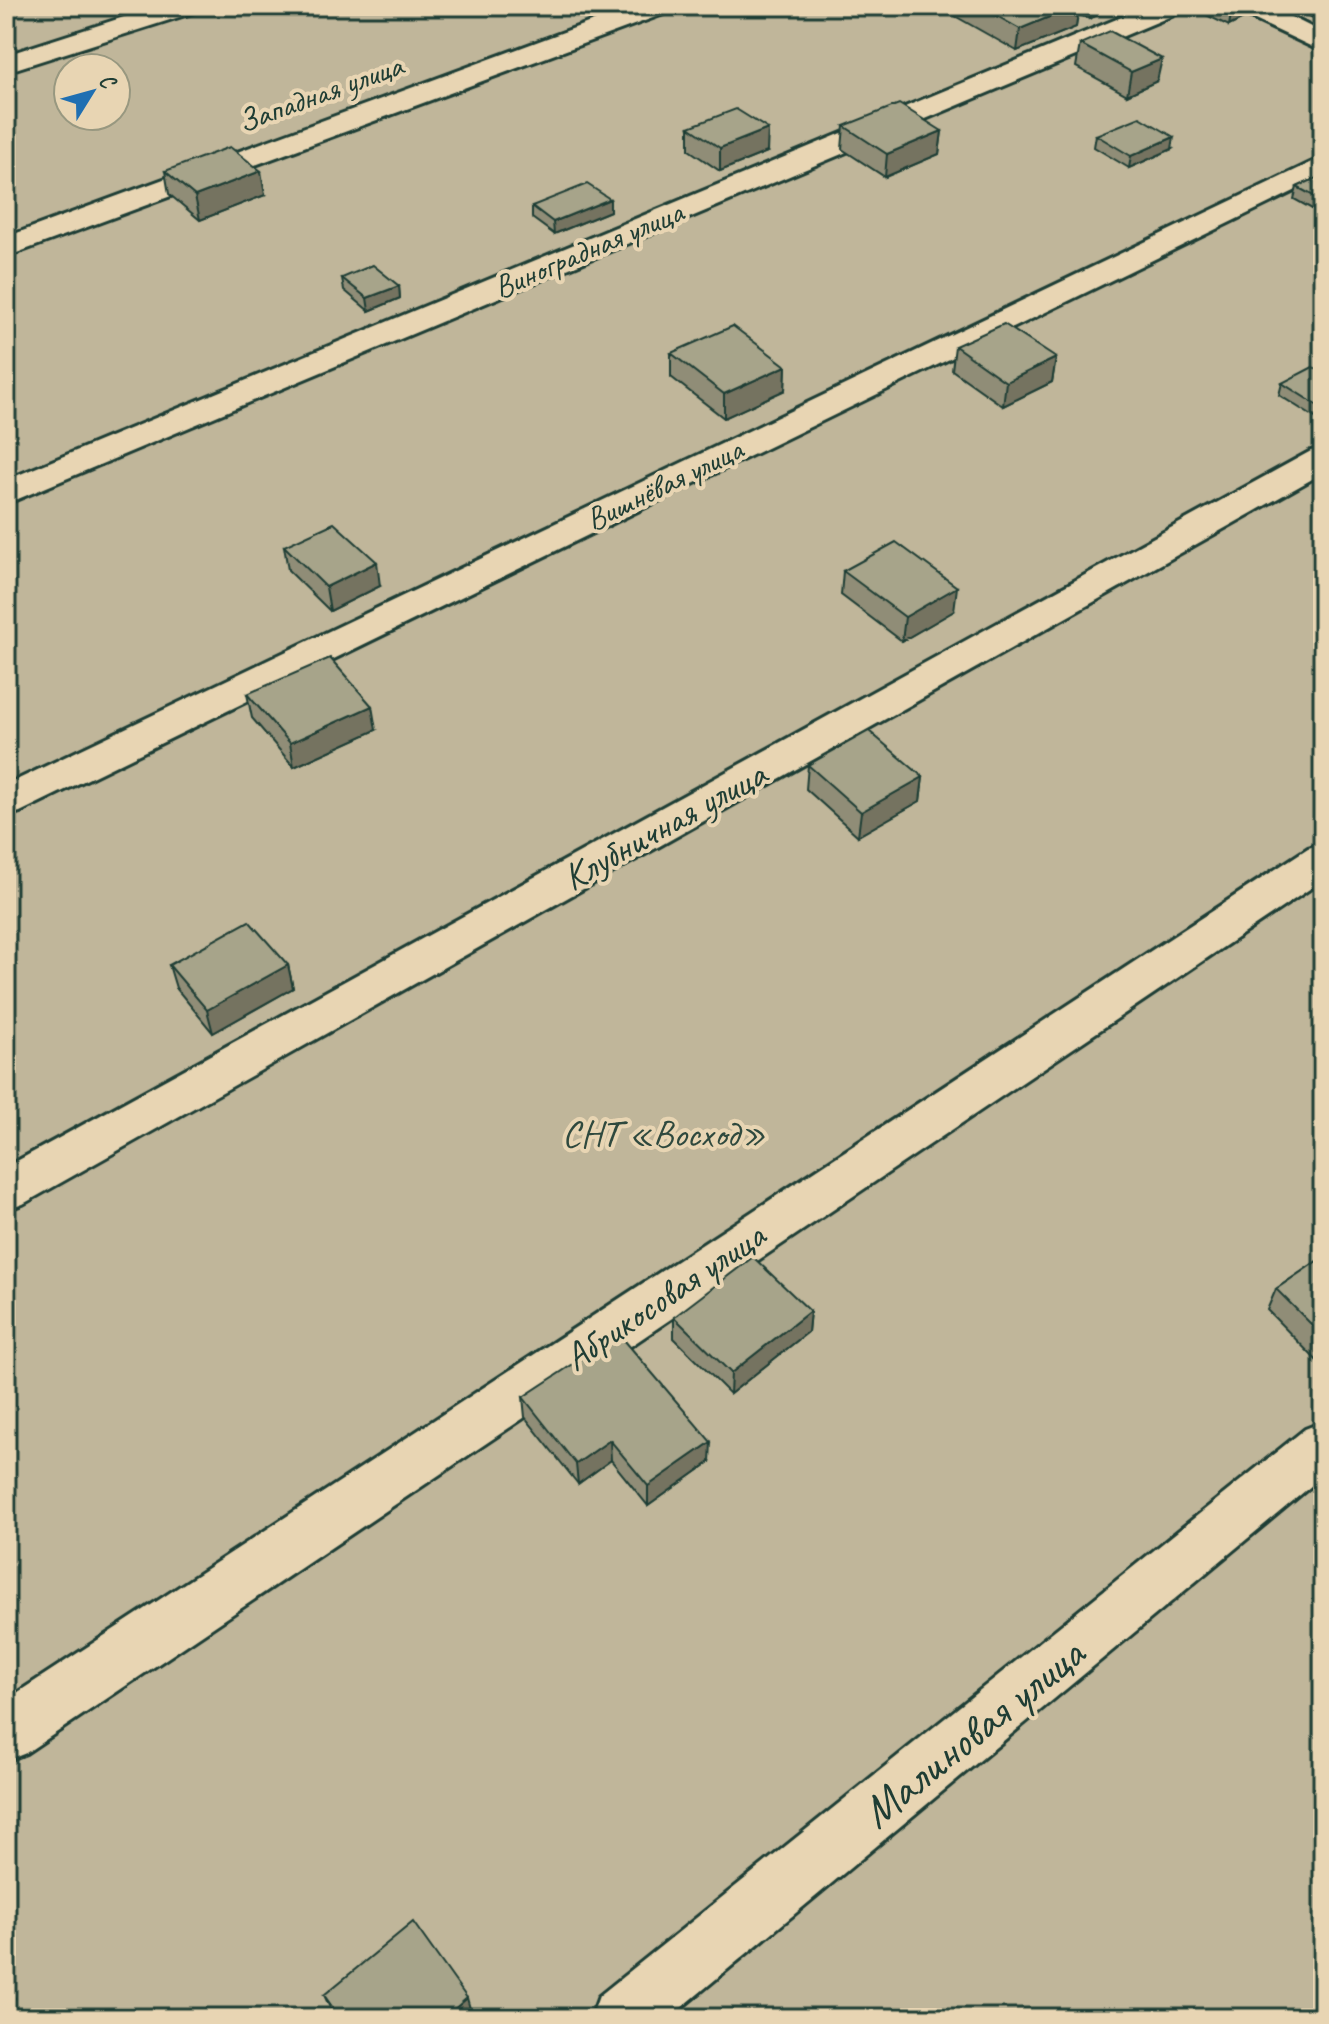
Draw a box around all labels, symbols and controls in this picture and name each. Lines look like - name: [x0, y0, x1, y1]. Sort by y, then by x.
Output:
- street label: Западная улица: [232, 44, 410, 142]
- north arrow: [52, 52, 132, 132]
- text: С: [93, 68, 124, 96]
- street label: Виноградная улица: [487, 190, 691, 308]
- street label: Вишнёвая улица: [579, 428, 751, 540]
- street label: Клубничная улица: [554, 749, 776, 901]
- park label: СНТ «Восход»: [562, 1110, 766, 1157]
- street label: Абрикосовая улица: [555, 1210, 776, 1381]
- street label: Малиновая улица: [849, 1623, 1098, 1840]

